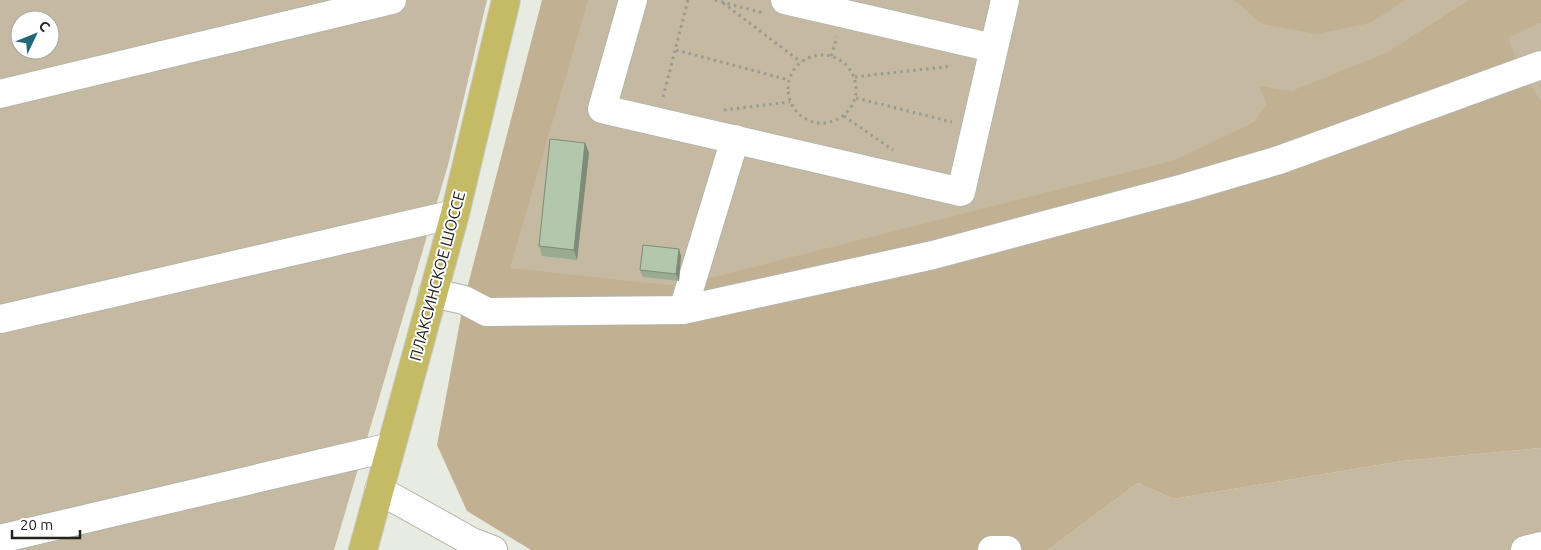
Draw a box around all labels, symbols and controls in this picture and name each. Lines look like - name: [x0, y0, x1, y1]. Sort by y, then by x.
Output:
- north arrow: [10, 10, 60, 60]
- text: С: [36, 17, 53, 35]
- street label: ПЛАКСИНСКОЕ ШОССЕ: [406, 189, 468, 363]
- scale bar: [12, 508, 80, 540]
- text: 20 m: [20, 516, 53, 533]

